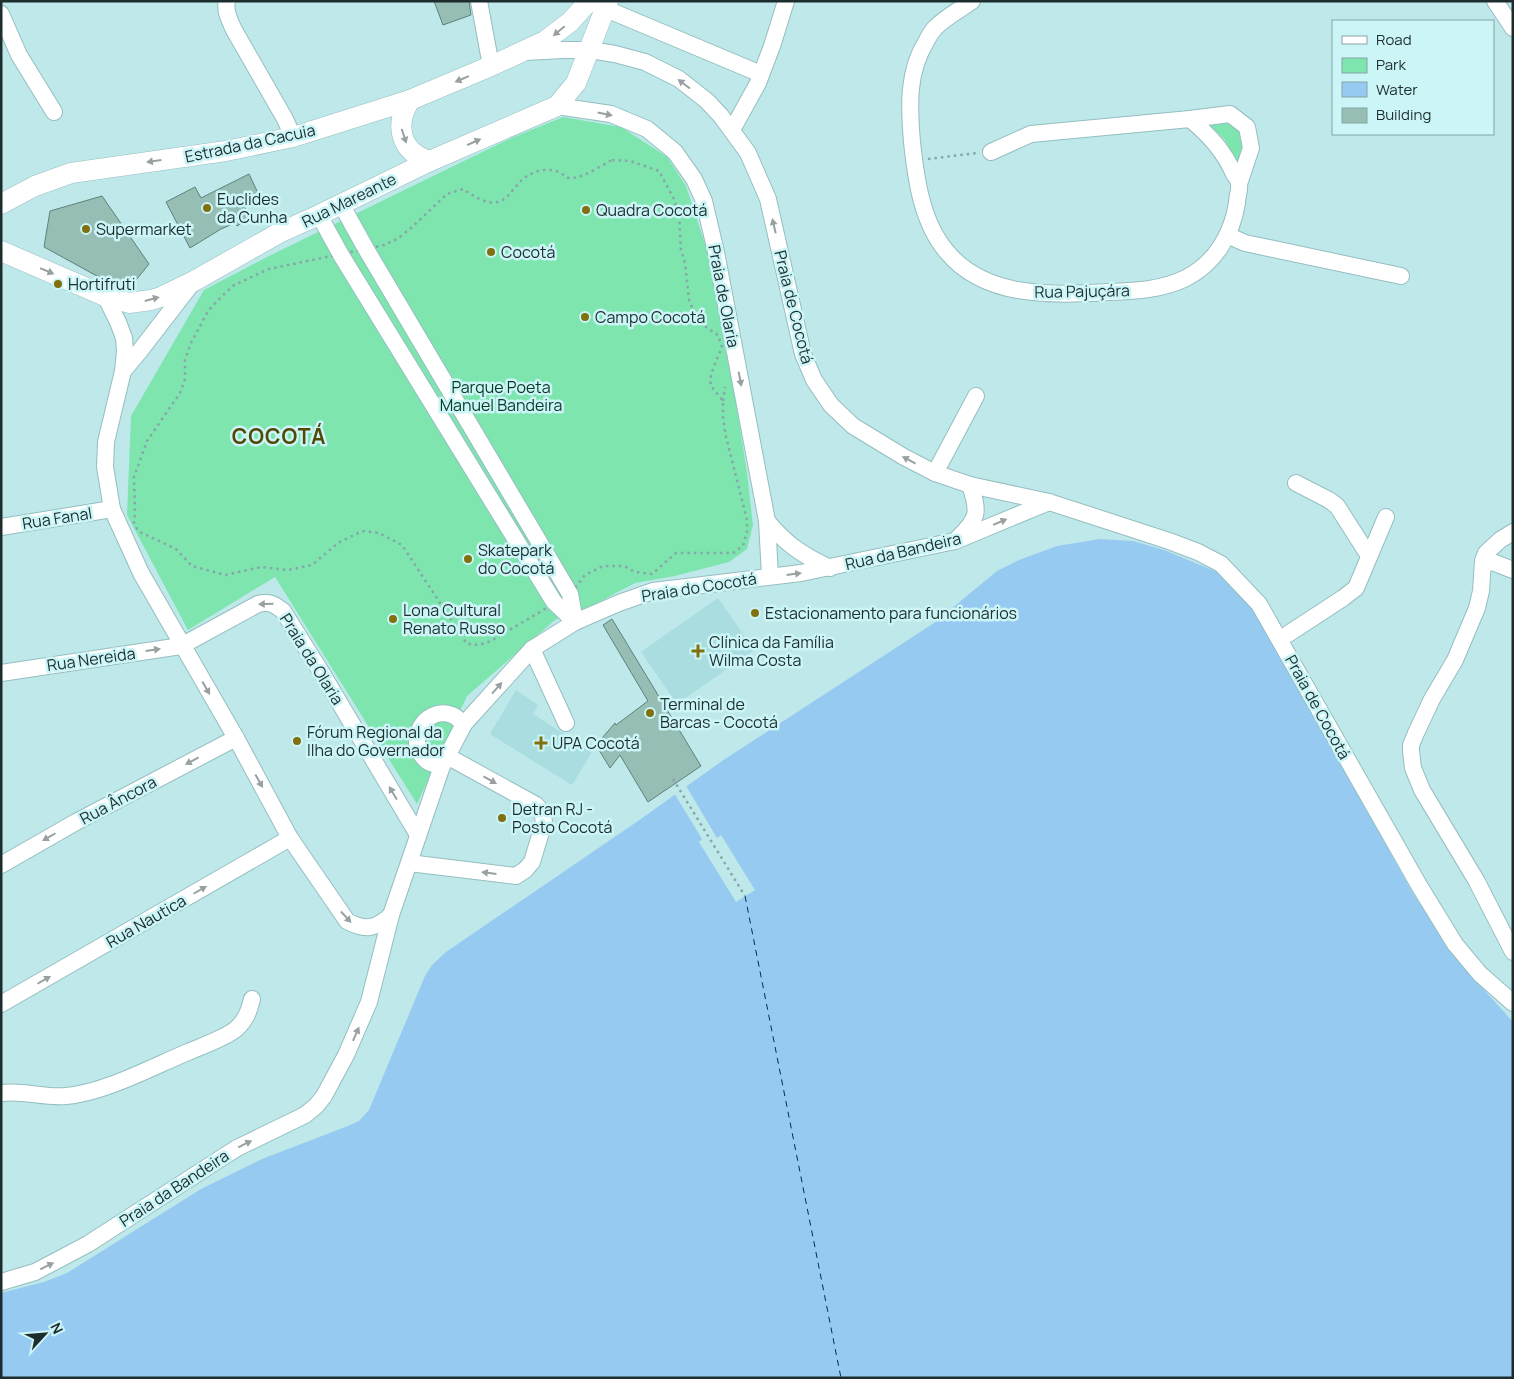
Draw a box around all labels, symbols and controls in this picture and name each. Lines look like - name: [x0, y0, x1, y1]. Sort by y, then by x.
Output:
- legend: [1332, 20, 1494, 135]
- one-way arrow: [553, 25, 566, 36]
- text: Road: [1376, 29, 1412, 50]
- text: Park: [1376, 54, 1406, 75]
- one-way arrow: [455, 75, 469, 83]
- one-way arrow: [677, 79, 691, 89]
- text: Water: [1376, 79, 1418, 100]
- text: Building: [1376, 104, 1431, 125]
- one-way arrow: [597, 110, 613, 118]
- street label: Estrada da Cacuia: [183, 118, 317, 168]
- one-way arrow: [400, 129, 408, 144]
- one-way arrow: [467, 137, 481, 145]
- one-way arrow: [146, 157, 162, 165]
- street label: Rua Mareante: [298, 168, 400, 232]
- place label: Euclides da Cunha: [217, 188, 287, 228]
- place label: Quadra Cocotá: [596, 199, 707, 221]
- marker: Euclides da Cunha: [201, 202, 213, 214]
- marker: Quadra Cocotá: [580, 204, 592, 216]
- place label: Supermarket: [96, 218, 192, 240]
- one-way arrow: [770, 219, 778, 234]
- marker: Supermarket: [80, 223, 92, 235]
- place label: Cocotá: [501, 241, 555, 263]
- street label: Praia de Olaria: [703, 243, 745, 349]
- marker: Cocotá: [485, 246, 497, 258]
- street label: Praia de Cocotá: [769, 248, 819, 366]
- one-way arrow: [40, 267, 54, 275]
- place label: Hortifruti: [68, 273, 135, 295]
- marker: Hortifruti: [52, 278, 64, 290]
- street label: Rua Pajuçára: [1034, 279, 1130, 303]
- one-way arrow: [145, 295, 160, 303]
- place label: Campo Cocotá: [595, 306, 705, 328]
- marker: Campo Cocotá: [579, 311, 591, 323]
- one-way arrow: [736, 371, 744, 387]
- park label: Parque Poeta Manuel Bandeira: [440, 376, 562, 416]
- district label: COCOTÁ: [232, 422, 326, 450]
- one-way arrow: [902, 456, 916, 464]
- street label: Rua Fanal: [20, 502, 94, 534]
- one-way arrow: [993, 518, 1008, 526]
- street label: Rua da Bandeira: [843, 527, 963, 575]
- place label: Skatepark do Cocotá: [478, 539, 554, 579]
- marker: Skatepark do Cocotá: [462, 553, 474, 565]
- street label: Praia do Cocotá: [640, 567, 758, 607]
- one-way arrow: [787, 570, 803, 578]
- place label: Lona Cultural Renato Russo: [403, 599, 505, 639]
- one-way arrow: [257, 600, 273, 608]
- place label: Estacionamento para funcionários: [765, 602, 1017, 624]
- marker: Estacionamento para funcionários: [749, 607, 761, 619]
- street label: Praia da Olaria: [275, 609, 349, 709]
- marker: Lona Cultural Renato Russo: [387, 613, 399, 625]
- place label: Clínica da Família Wilma Costa: [709, 631, 834, 671]
- street label: Rua Nereida: [45, 642, 137, 676]
- marker: Clínica da Família Wilma Costa: [691, 644, 705, 658]
- one-way arrow: [146, 646, 162, 654]
- street label: Praia de Cocotá: [1280, 651, 1356, 763]
- one-way arrow: [202, 681, 211, 695]
- one-way arrow: [491, 683, 503, 695]
- place label: Terminal de Barcas - Cocotá: [660, 693, 778, 733]
- marker: Terminal de Barcas - Cocotá: [644, 707, 656, 719]
- place label: Fórum Regional da Ilha do Governador: [307, 721, 445, 761]
- place label: UPA Cocotá: [552, 732, 640, 754]
- marker: Fórum Regional da Ilha do Governador: [291, 735, 303, 747]
- marker: UPA Cocotá: [534, 736, 548, 750]
- one-way arrow: [186, 756, 199, 765]
- street label: Rua Âncora: [76, 771, 160, 829]
- one-way arrow: [255, 773, 263, 788]
- one-way arrow: [483, 775, 497, 784]
- one-way arrow: [389, 786, 398, 799]
- place label: Detran RJ - Posto Cocotá: [512, 798, 612, 838]
- marker: Detran RJ - Posto Cocotá: [496, 812, 508, 824]
- one-way arrow: [43, 833, 56, 842]
- one-way arrow: [480, 869, 496, 877]
- one-way arrow: [192, 886, 207, 894]
- street label: Rua Nautica: [102, 889, 190, 953]
- one-way arrow: [340, 911, 352, 923]
- one-way arrow: [37, 975, 50, 984]
- one-way arrow: [352, 1027, 360, 1041]
- one-way arrow: [238, 1140, 252, 1148]
- street label: Praia da Bandeira: [115, 1144, 233, 1232]
- one-way arrow: [40, 1261, 54, 1269]
- north arrow: [20, 1309, 70, 1359]
- text: N: [46, 1319, 68, 1337]

